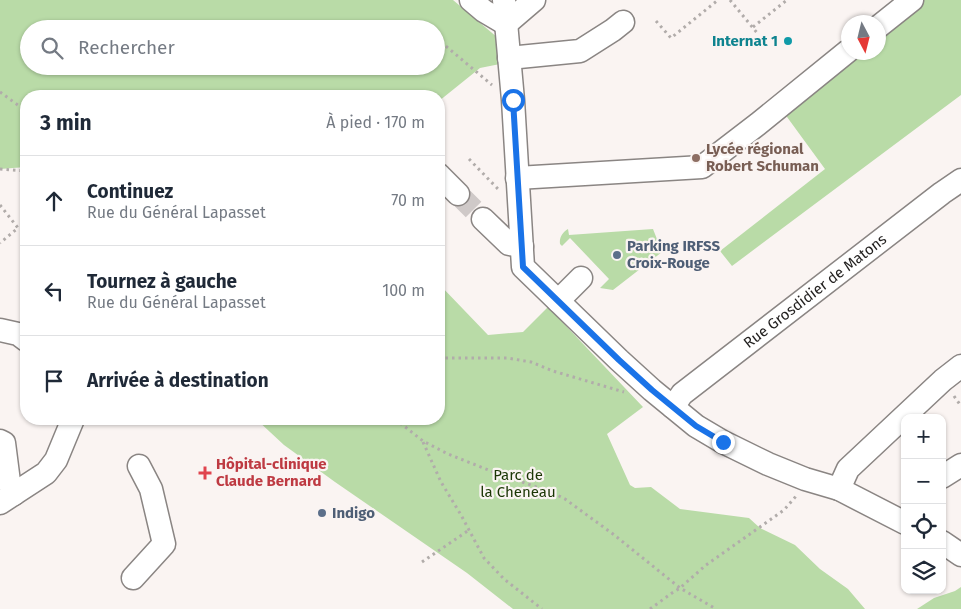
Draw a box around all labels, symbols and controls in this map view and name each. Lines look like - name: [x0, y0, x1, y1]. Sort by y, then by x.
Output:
- north arrow: [841, 15, 886, 60]
- search box: [20, 20, 445, 75]
- place label: Internat 1: [712, 32, 778, 50]
- icon: search: [38, 34, 66, 62]
- marker: Internat 1: [782, 35, 794, 47]
- text: Rechercher: [78, 36, 175, 59]
- route start: [502, 89, 525, 112]
- text: 3 min: [40, 110, 92, 136]
- text: À pied · 170 m: [326, 113, 425, 132]
- place label: Lycée régional Robert Schuman: [706, 140, 819, 175]
- marker: Lycée régional Robert Schuman: [690, 152, 702, 164]
- text: Continuez: [87, 180, 173, 203]
- icon: ahead: [40, 187, 68, 215]
- text: 70 m: [391, 191, 425, 210]
- text: Rue du Général Lapasset: [87, 203, 266, 222]
- street label: Rue Grosdidier de Matons: [740, 230, 890, 352]
- place label: Parking IRFSS Croix-Rouge: [627, 237, 721, 272]
- marker: Parking IRFSS Croix-Rouge: [611, 249, 623, 261]
- text: Tournez à gauche: [87, 270, 237, 293]
- icon: left: [40, 277, 68, 305]
- text: 100 m: [382, 281, 425, 300]
- text: Rue du Général Lapasset: [87, 293, 266, 312]
- icon: arrive: [40, 367, 68, 395]
- text: Arrivée à destination: [87, 369, 269, 392]
- map controls: [901, 414, 946, 594]
- button: +: [901, 414, 946, 459]
- route end: [712, 431, 735, 454]
- place label: Hôpital-clinique Claude Bernard: [216, 455, 327, 490]
- button: −: [901, 459, 946, 504]
- marker: Hôpital-clinique Claude Bernard: [198, 466, 212, 480]
- park label: Parc de la Cheneau: [480, 466, 556, 501]
- place label: Indigo: [332, 504, 375, 522]
- button: locate: [901, 504, 946, 549]
- marker: Indigo: [316, 507, 328, 519]
- button: layers: [901, 549, 946, 594]

